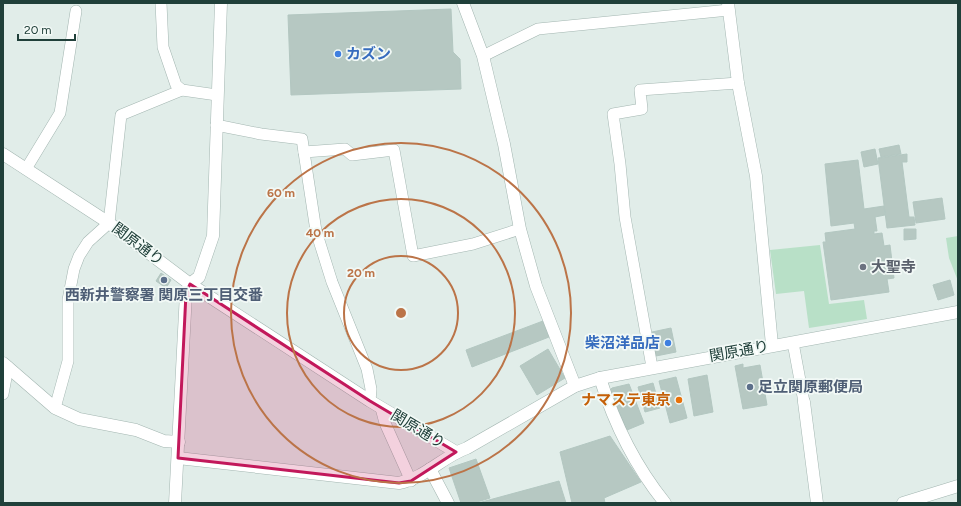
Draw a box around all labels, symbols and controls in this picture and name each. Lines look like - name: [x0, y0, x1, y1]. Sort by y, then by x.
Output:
- scale bar: [18, 16, 75, 42]
- text: 20 m: [24, 23, 52, 37]
- place label: カズン: [346, 45, 391, 63]
- marker: カズン: [333, 49, 343, 59]
- text: 60 m: [267, 186, 295, 200]
- street label: 関原通り: [109, 219, 167, 269]
- text: 40 m: [306, 226, 334, 240]
- place label: 大聖寺: [871, 258, 916, 276]
- marker: 大聖寺: [858, 262, 868, 272]
- text: 20 m: [347, 266, 375, 280]
- marker: 西新井警察署 関原三丁目交番: [159, 275, 169, 285]
- place label: 西新井警察署 関原三丁目交番: [65, 286, 263, 304]
- centre of rings: [394, 306, 408, 320]
- place label: 柴沼洋品店: [585, 334, 660, 352]
- street label: 関原通り: [708, 337, 770, 365]
- marker: 柴沼洋品店: [663, 338, 673, 348]
- place label: 足立関原郵便局: [758, 378, 863, 396]
- marker: 足立関原郵便局: [745, 382, 755, 392]
- place label: ナマステ東京: [581, 391, 671, 409]
- marker: ナマステ東京: [674, 395, 684, 405]
- street label: 関原通り: [388, 406, 448, 452]

